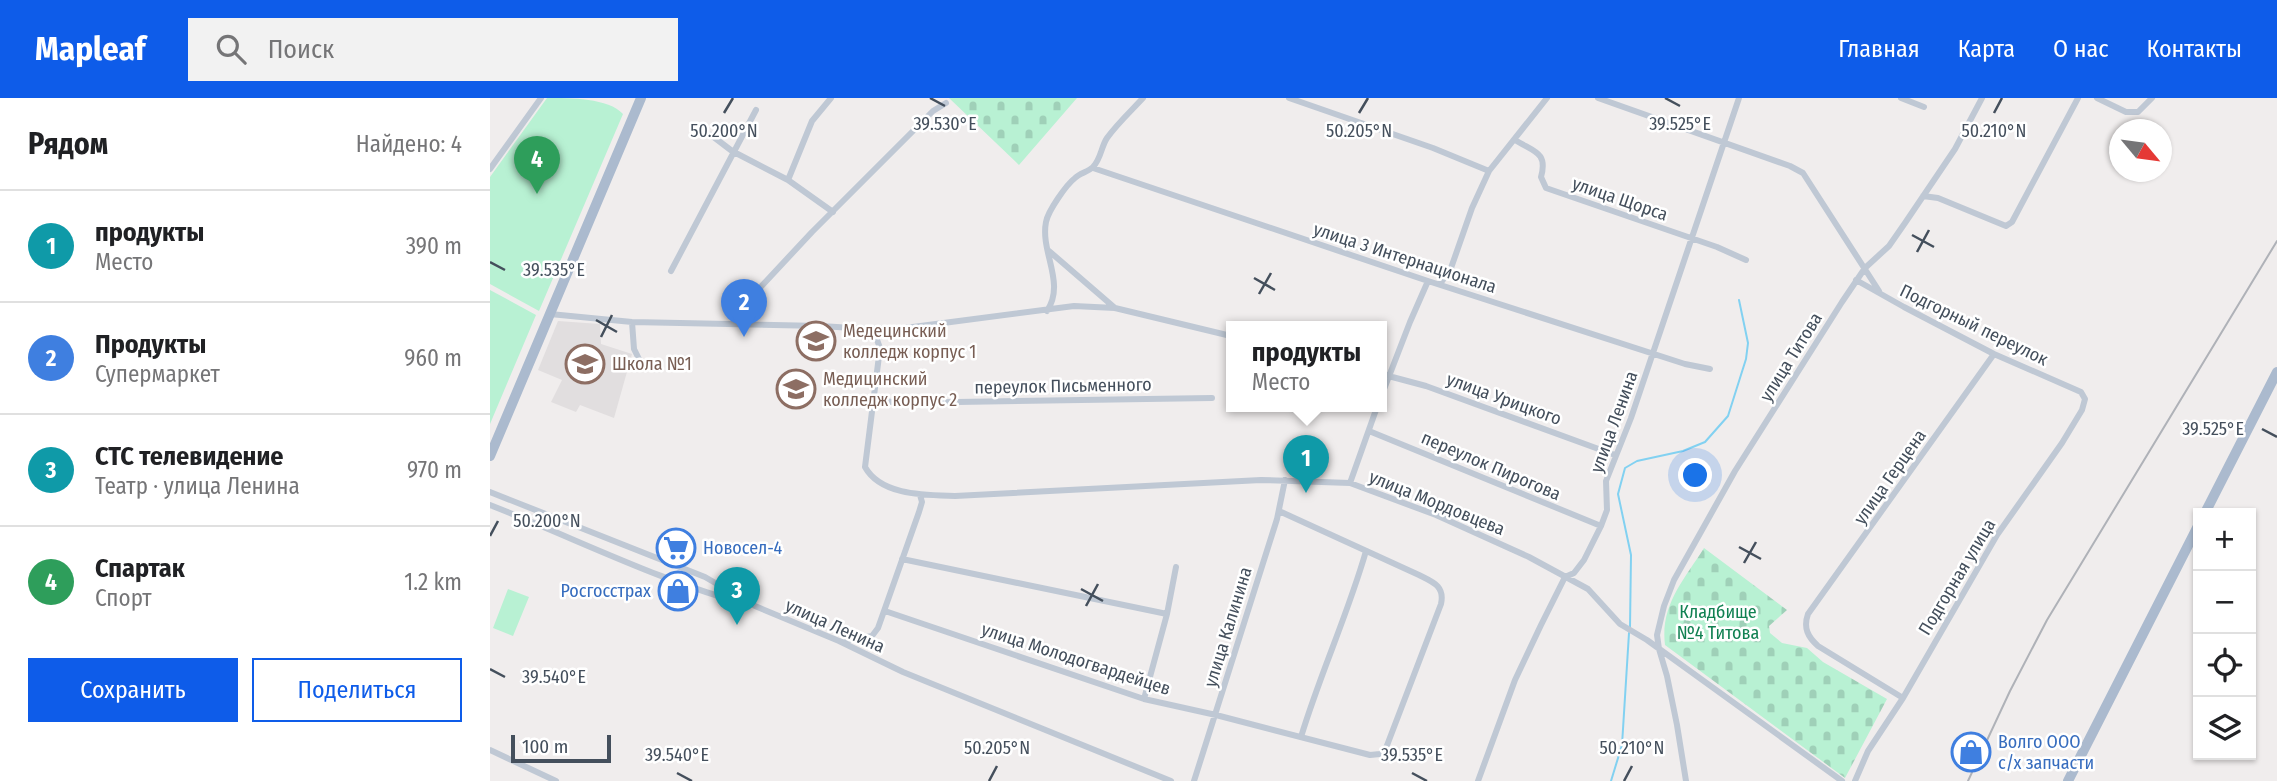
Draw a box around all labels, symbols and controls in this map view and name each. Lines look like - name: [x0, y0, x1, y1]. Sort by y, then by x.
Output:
- search box: [188, 18, 678, 81]
- text: Mapleaf: [35, 29, 146, 69]
- icon: search: [212, 30, 250, 68]
- text: Поиск: [268, 34, 334, 65]
- text: Главная: [1838, 35, 1920, 63]
- text: Карта: [1958, 35, 2015, 63]
- text: О нас: [2053, 35, 2108, 63]
- text: Контакты: [2146, 35, 2242, 63]
- text: 39.530°E: [913, 113, 977, 135]
- text: 39.525°E: [1649, 113, 1711, 135]
- north arrow: [2109, 119, 2172, 182]
- text: 50.200°N: [690, 120, 758, 142]
- text: 50.205°N: [1326, 120, 1392, 142]
- text: 50.210°N: [1962, 120, 2026, 142]
- text: Рядом: [28, 126, 108, 162]
- text: Найдено: 4: [356, 130, 462, 158]
- pin: 4: [514, 136, 560, 194]
- street label: улица Щорса: [1569, 172, 1671, 226]
- text: продукты: [95, 217, 204, 248]
- street label: улица 3 Интернационала: [1311, 218, 1499, 298]
- text: 1: [46, 232, 56, 260]
- text: 390 m: [406, 232, 462, 260]
- text: Место: [95, 248, 153, 276]
- text: 39.535°E: [523, 259, 585, 281]
- pin: 2: [721, 279, 767, 337]
- street label: Подгорный переулок: [1896, 280, 2052, 371]
- street label: улица Титова: [1755, 308, 1827, 406]
- school or university icon: Медецинский колледж корпус 1: [795, 320, 837, 362]
- place label: Медецинский колледж корпус 1: [843, 320, 976, 363]
- popup: [1226, 321, 1387, 412]
- text: Продукты: [95, 329, 206, 360]
- text: продукты: [1252, 337, 1361, 368]
- school or university icon: Школа №1: [564, 343, 606, 385]
- text: 2: [46, 344, 56, 372]
- text: 960 m: [404, 344, 462, 372]
- place label: Школа №1: [612, 353, 692, 375]
- text: Супермаркет: [95, 360, 220, 388]
- school or university icon: Медицинский колледж корпус 2: [775, 368, 817, 410]
- place label: Медицинский колледж корпус 2: [823, 368, 957, 411]
- text: Место: [1252, 368, 1310, 396]
- street label: улица Урицкого: [1444, 368, 1564, 430]
- street label: улица Ленина: [1585, 368, 1643, 476]
- street label: переулок Письменного: [974, 373, 1152, 399]
- text: 39.525°E: [2182, 418, 2244, 440]
- street label: улица Герцена: [1849, 425, 1931, 529]
- street label: переулок Пирогова: [1418, 427, 1564, 505]
- pin: 1: [1283, 435, 1329, 493]
- text: СТС телевидение: [95, 441, 283, 472]
- text: 3: [46, 456, 56, 484]
- text: 970 m: [407, 456, 462, 484]
- your location: [1678, 458, 1712, 492]
- street label: улица Мордовцева: [1366, 466, 1508, 540]
- text: Театр · улица Ленина: [95, 472, 300, 500]
- map controls: [2193, 508, 2256, 760]
- button: +: [2193, 508, 2256, 571]
- text: 50.200°N: [513, 510, 581, 532]
- street label: Подгорная улица: [1914, 515, 2000, 639]
- supermarket icon: Новосел-4: [655, 527, 697, 569]
- place label: Новосел-4: [703, 537, 783, 559]
- text: Спартак: [95, 553, 185, 584]
- street label: улица Калинина: [1199, 564, 1257, 690]
- pin: 3: [714, 567, 760, 625]
- text: 4: [45, 568, 57, 596]
- text: 1.2 km: [404, 568, 462, 596]
- shop icon: Росгосстрах: [657, 570, 699, 612]
- button: −: [2193, 571, 2256, 634]
- place label: Росгосстрах: [560, 580, 651, 602]
- text: Спорт: [95, 584, 152, 612]
- street label: улица Ленина: [782, 594, 888, 658]
- park label: Кладбище №4 Титова: [1677, 601, 1759, 644]
- street label: улица Молодогвардейцев: [979, 618, 1173, 700]
- button: locate: [2193, 634, 2256, 697]
- button: Сохранить: [28, 658, 238, 722]
- button: Поделиться: [252, 658, 462, 722]
- text: 39.540°E: [522, 666, 586, 688]
- button: layers: [2193, 697, 2256, 760]
- shop icon: Волго ООО с/х запчасти: [1950, 731, 1992, 773]
- place label: Волго ООО с/х запчасти: [1998, 731, 2094, 774]
- scale bar: [511, 732, 611, 764]
- text: 100 m: [522, 735, 568, 758]
- text: 50.205°N: [964, 737, 1030, 759]
- text: 50.210°N: [1600, 737, 1664, 759]
- text: 39.540°E: [645, 744, 709, 766]
- text: 39.535°E: [1381, 744, 1443, 766]

